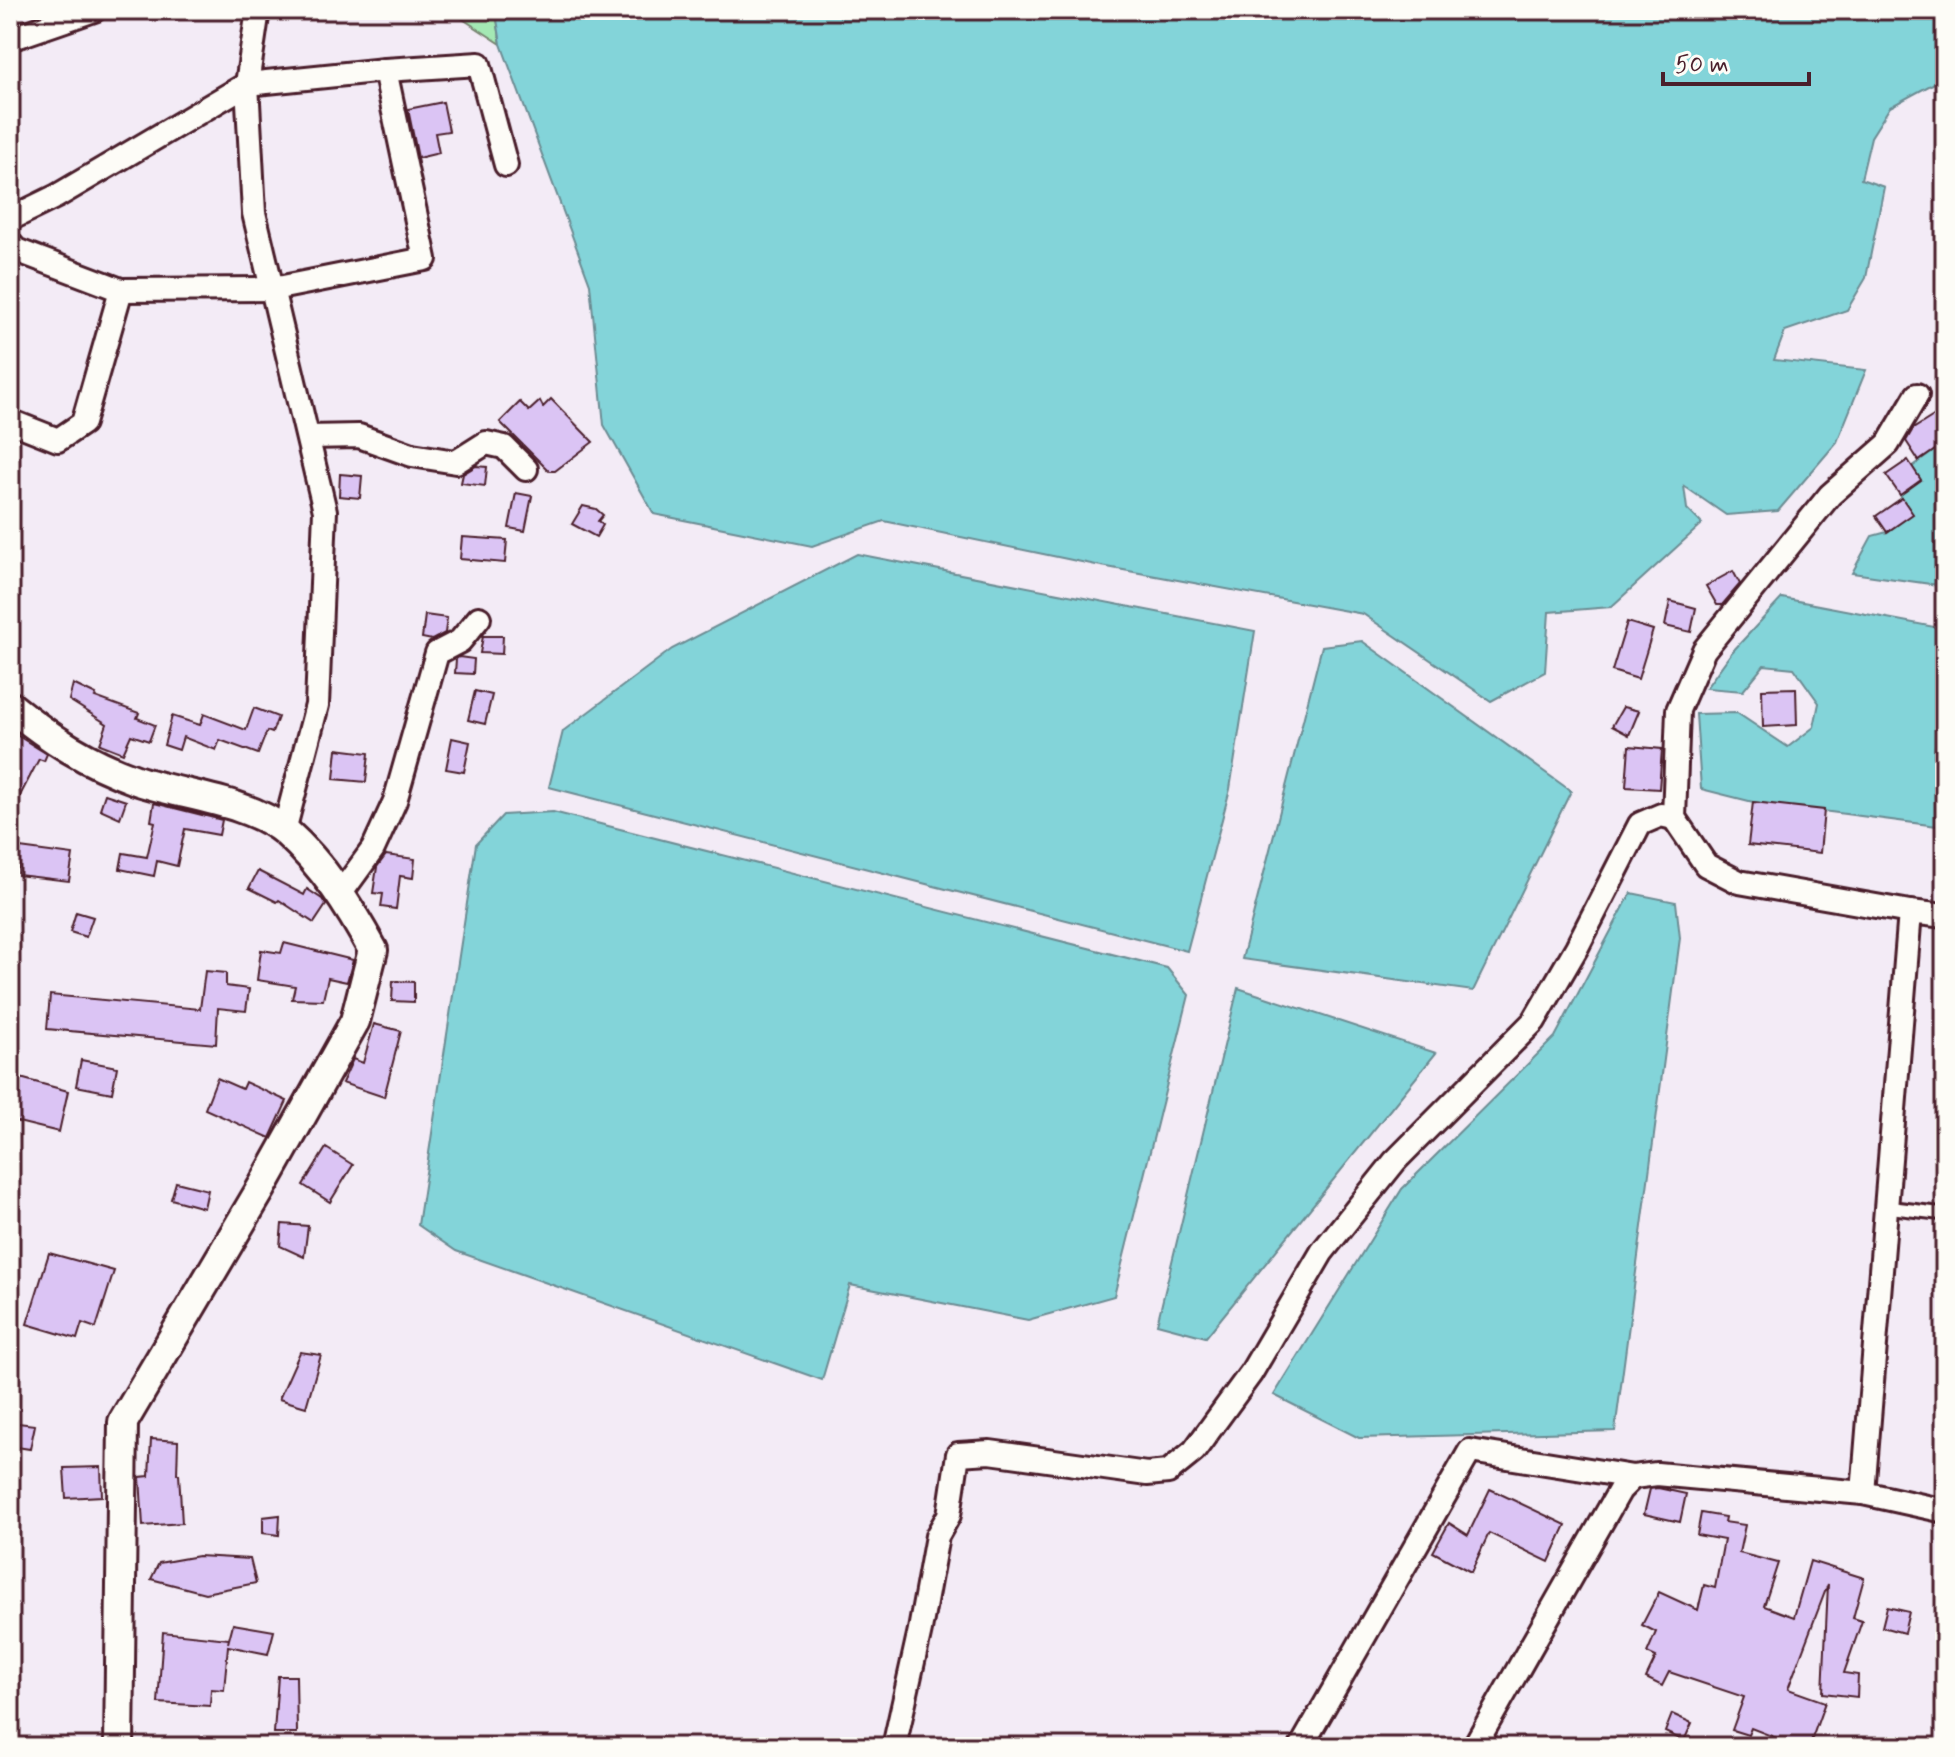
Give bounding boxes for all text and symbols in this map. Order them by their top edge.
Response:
scale bar [1663,36,1809,86]
text: 50 m [1675,50,1729,81]

